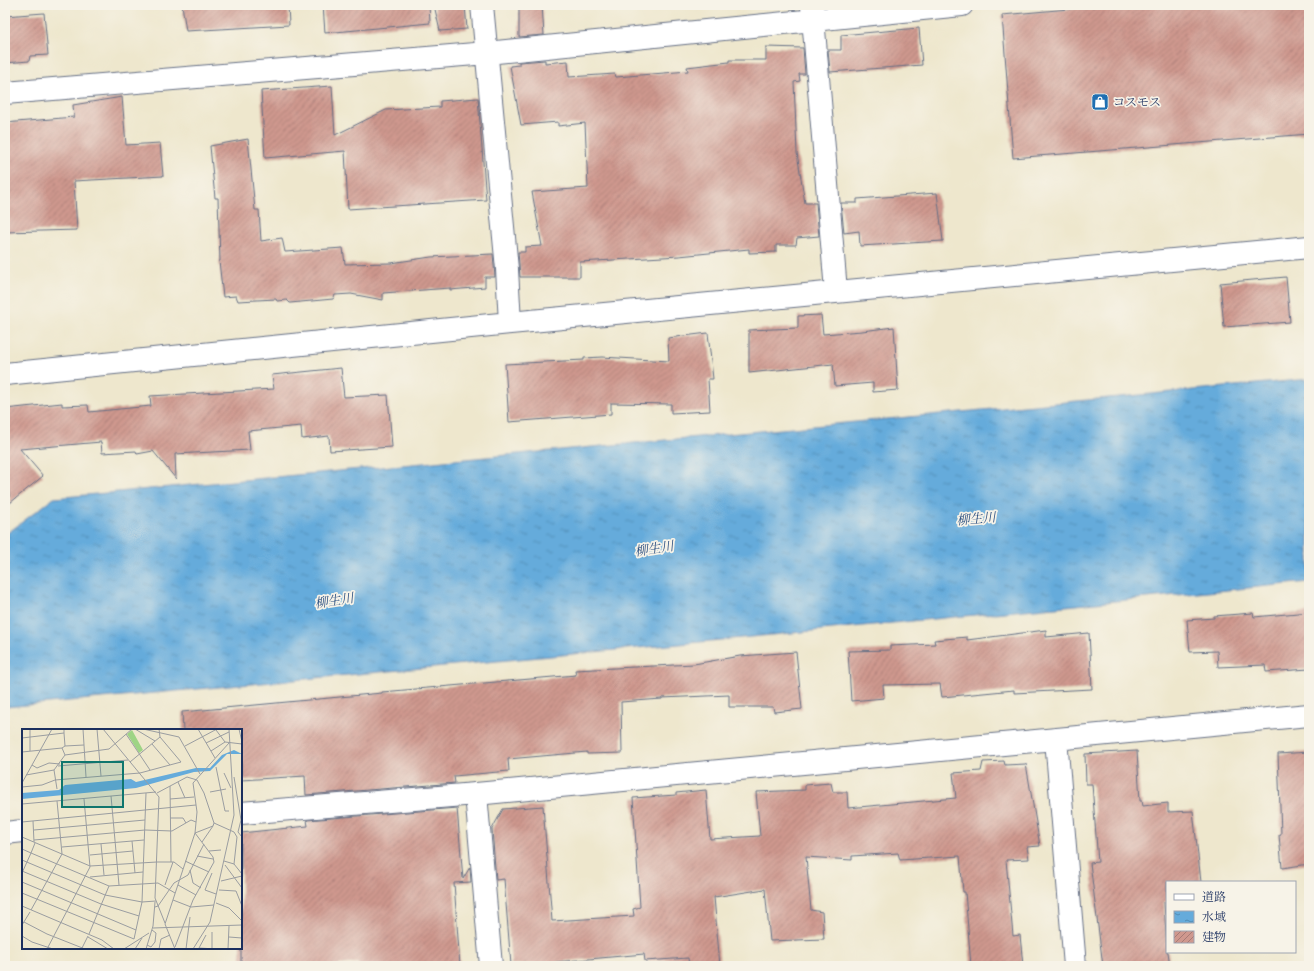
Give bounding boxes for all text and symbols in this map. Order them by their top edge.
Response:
shop icon: コスモス [1090,92,1110,112]
place label: コスモス [1113,95,1161,110]
water label: 柳生川 [956,509,998,530]
water label: 柳生川 [634,538,677,561]
water label: 柳生川 [314,590,357,613]
inset map [22,729,242,949]
legend [1166,881,1296,953]
text: 道路 [1202,890,1226,905]
text: 水域 [1202,910,1226,925]
text: 建物 [1202,930,1226,945]

